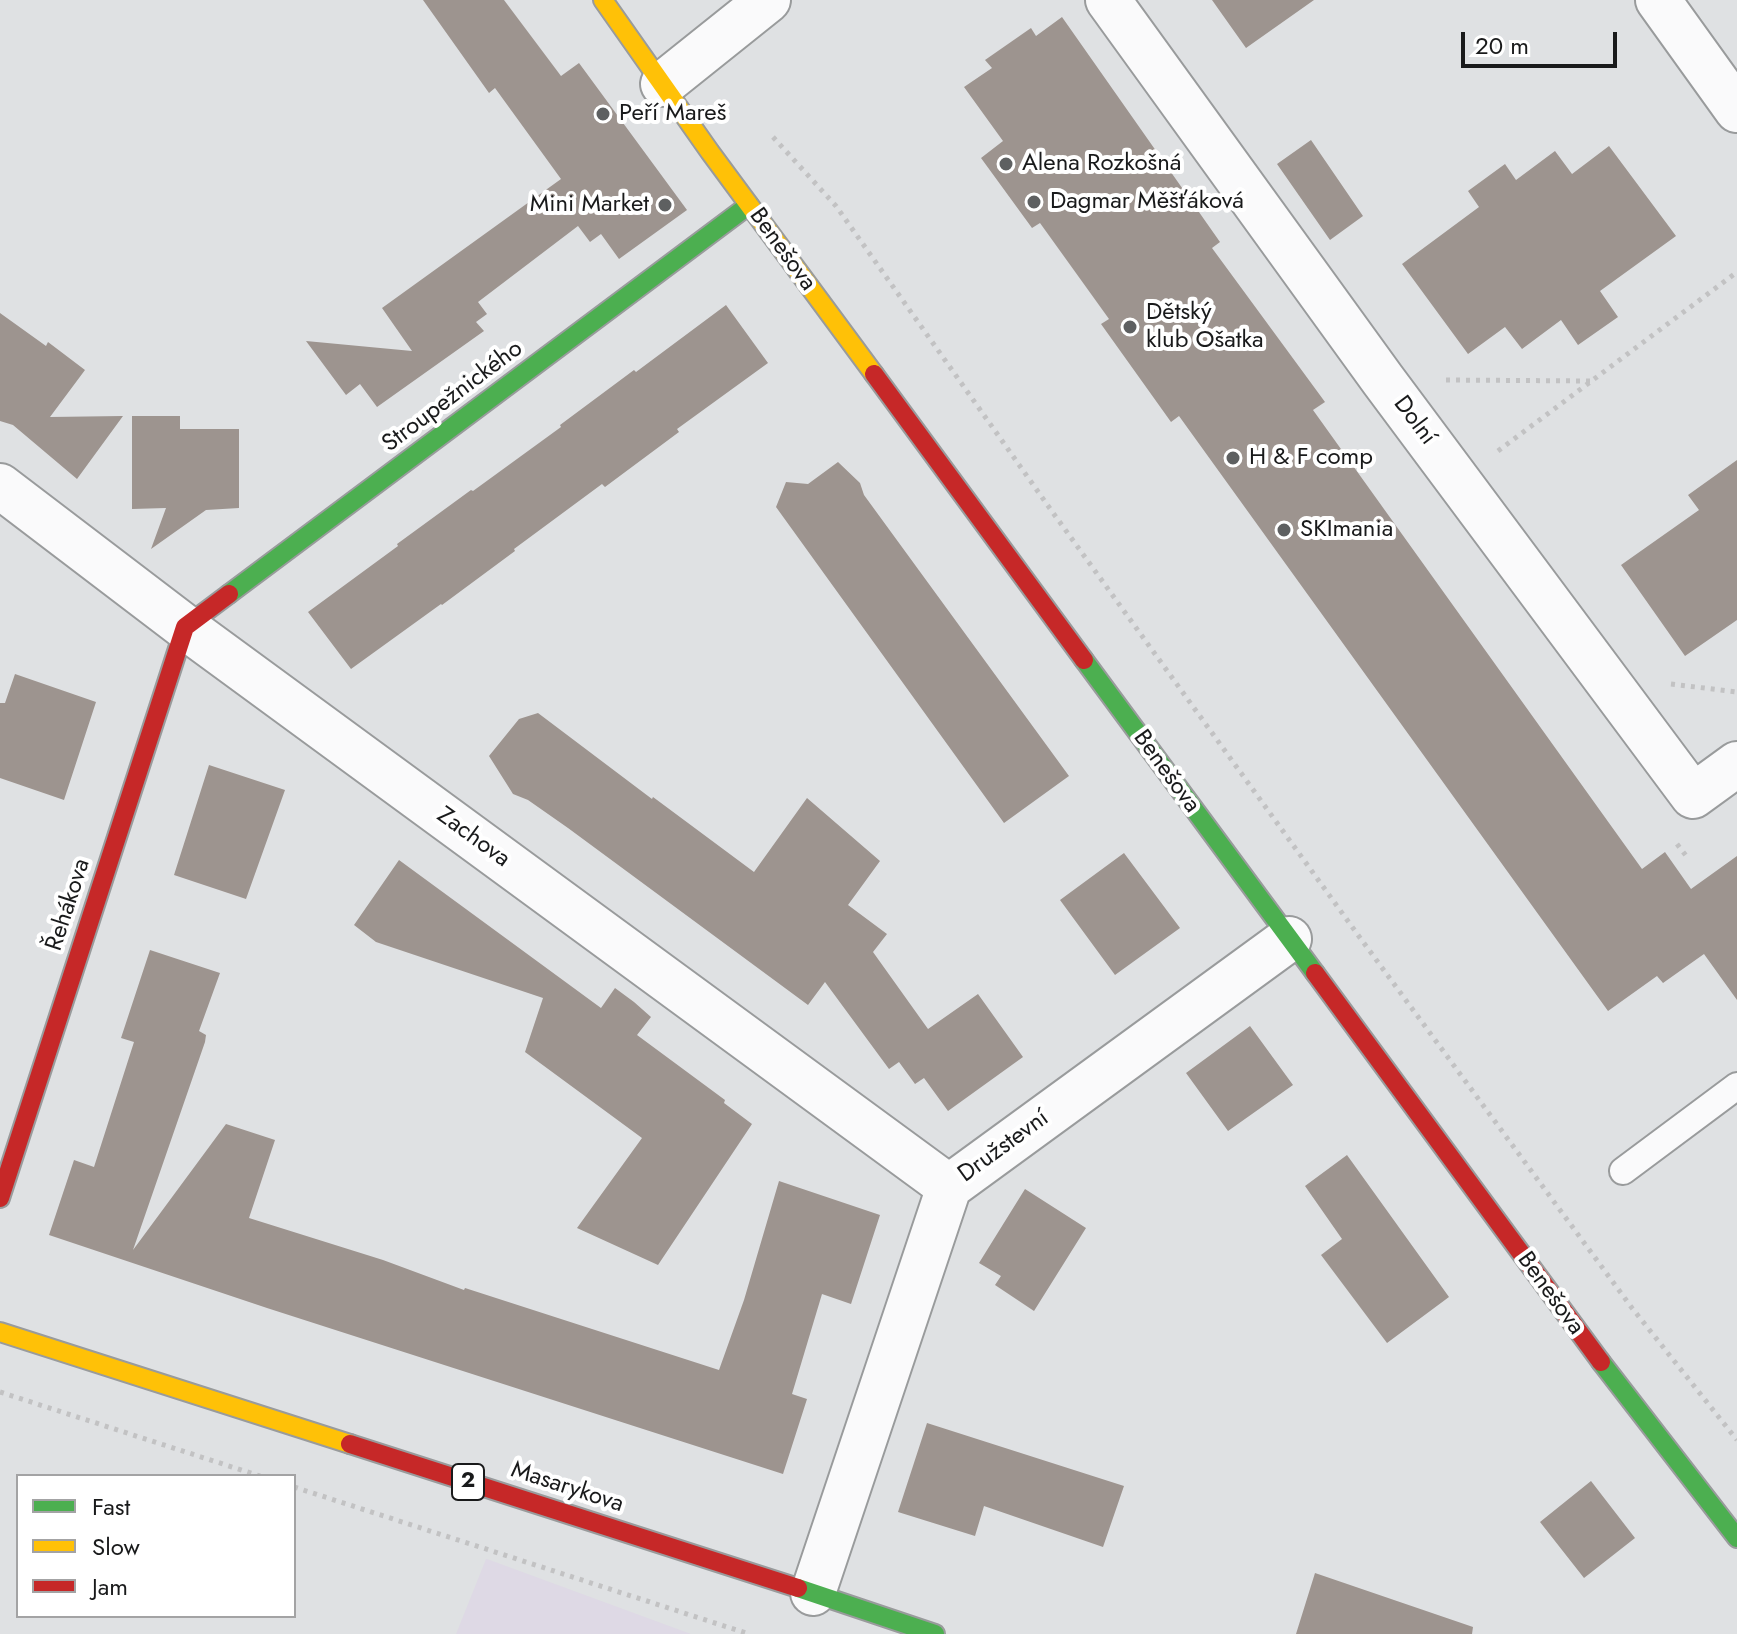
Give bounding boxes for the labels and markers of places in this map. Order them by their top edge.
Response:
place label: Peří Mareš [619,100,726,128]
marker: Peří Mareš [594,105,612,123]
place label: Alena Rozkošná [1022,150,1182,178]
marker: Alena Rozkošná [997,155,1015,173]
place label: Dagmar Měšťáková [1050,188,1244,216]
place label: Mini Market [530,191,649,219]
marker: Dagmar Měšťáková [1025,193,1043,211]
marker: Mini Market [656,196,674,214]
place label: Dětský klub Ošatka [1146,299,1264,355]
marker: Dětský klub Ošatka [1121,318,1139,336]
place label: H & F comp [1249,444,1373,472]
marker: H & F comp [1224,449,1242,467]
place label: SKImania [1300,516,1393,544]
marker: SKImania [1275,521,1293,539]

